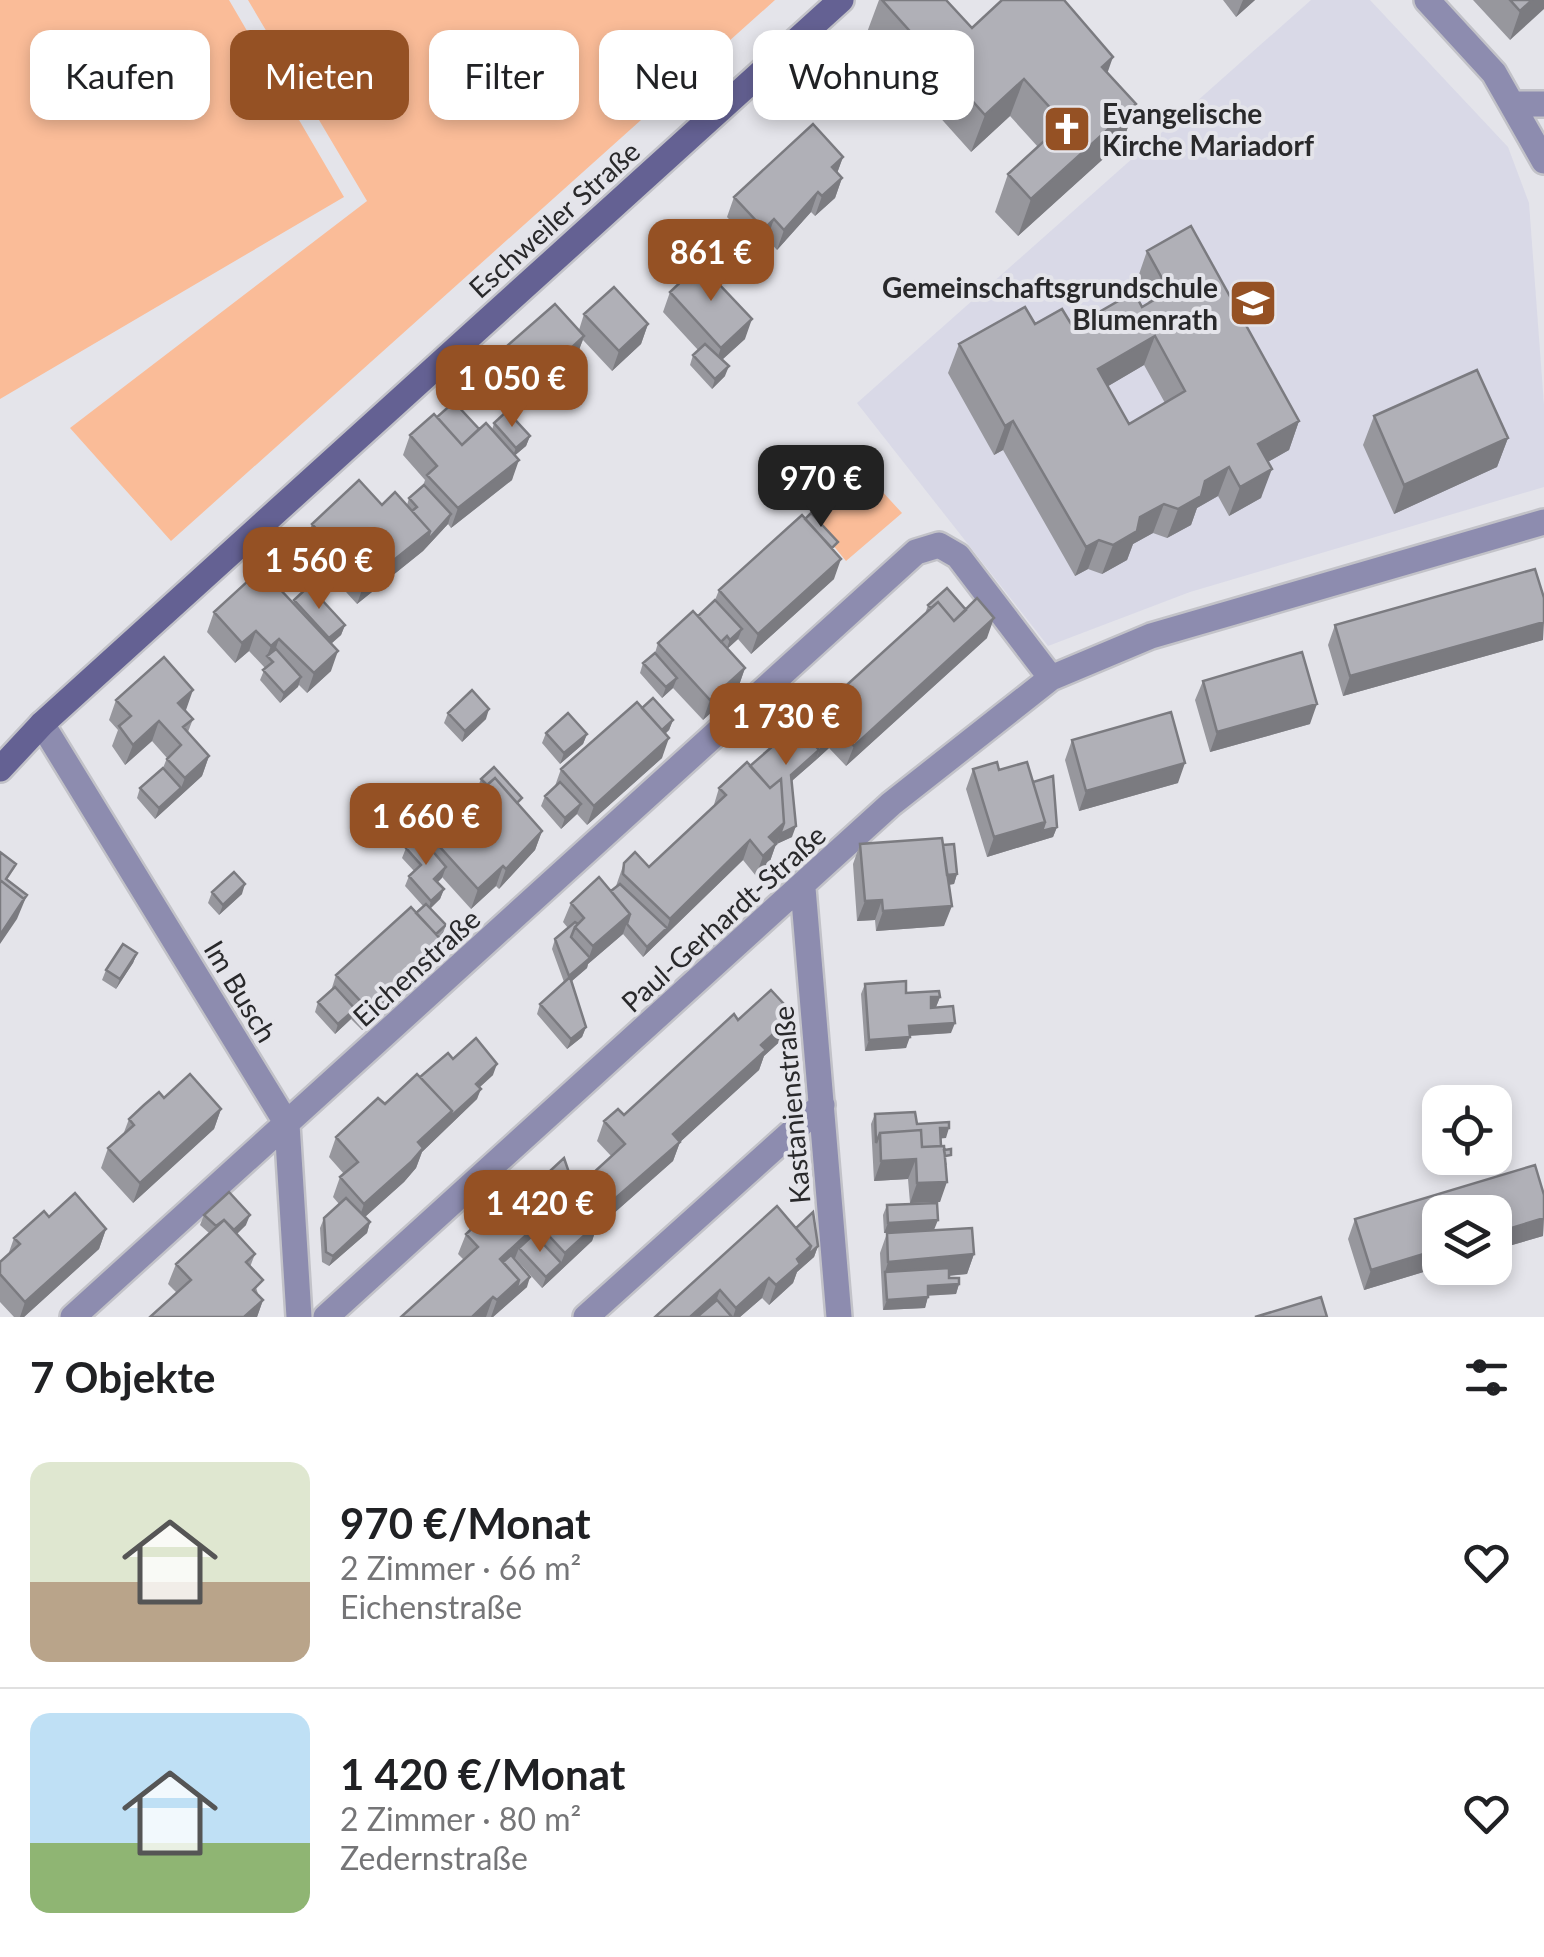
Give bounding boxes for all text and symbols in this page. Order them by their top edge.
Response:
chip: Kaufen [30,30,210,120]
chip: Mieten [230,30,409,120]
chip: Filter [429,30,579,120]
chip: Neu [599,30,733,120]
chip: Wohnung [753,30,974,120]
place label: Evangelische Kirche Mariadorf [1102,96,1314,162]
church icon: Evangelische Kirche Mariadorf [1041,103,1093,155]
street label: Eschweiler Straße [462,133,646,305]
pin: 861 € [641,219,781,304]
text: 861 € [670,232,752,271]
place label: Gemeinschaftsgrundschule Blumenrath [882,270,1218,336]
school or university icon: Gemeinschaftsgrundschule Blumenrath [1227,277,1279,329]
pin: 1 050 € [420,345,604,430]
text: 1 050 € [458,358,566,397]
pin: 970 € [751,445,891,530]
text: 970 € [780,458,862,497]
pin: 1 560 € [227,527,411,612]
text: 1 560 € [265,540,373,579]
pin: 1 730 € [694,683,878,768]
text: 1 730 € [732,696,840,735]
pin: 1 660 € [334,783,518,868]
text: 1 660 € [372,796,480,835]
street label: Paul-Gerhardt-Straße [614,817,832,1019]
street label: Eichenstraße [345,901,487,1033]
street label: Im Busch [197,934,285,1048]
street label: Kastanienstraße [765,1005,817,1205]
map controls [1422,1085,1512,1285]
button: locate [1422,1085,1512,1175]
pin: 1 420 € [448,1170,632,1255]
text: 1 420 € [486,1183,594,1222]
button: layers [1422,1195,1512,1285]
icon: filters [1459,1350,1514,1405]
text: 7 Objekte [30,1352,215,1402]
text: 970 €/Monat [340,1498,591,1548]
icon: home [110,1502,230,1622]
icon: heart [1459,1535,1514,1590]
text: 2 Zimmer · 66 m² [340,1548,581,1587]
text: Eichenstraße [340,1587,522,1626]
text: 1 420 €/Monat [340,1749,625,1799]
icon: home [110,1753,230,1873]
icon: heart [1459,1786,1514,1841]
text: 2 Zimmer · 80 m² [340,1799,581,1838]
text: Zedernstraße [340,1838,528,1877]

